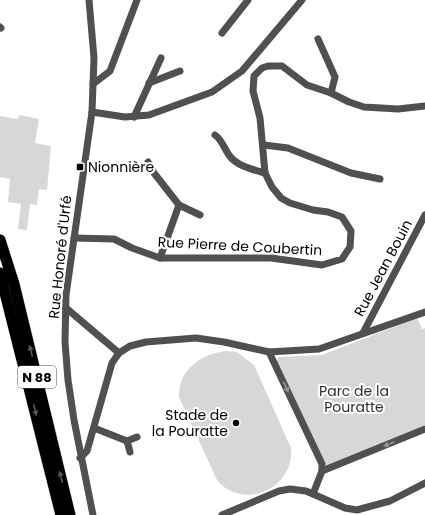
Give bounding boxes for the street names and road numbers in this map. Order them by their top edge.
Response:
street label: Rue Honoré d'Urfé [44,194,76,320]
street label: Rue Jean Bouin [349,216,417,320]
street label: Rue Pierre de Coubertin [157,232,323,260]
road number: N 88 [18,366,56,388]

